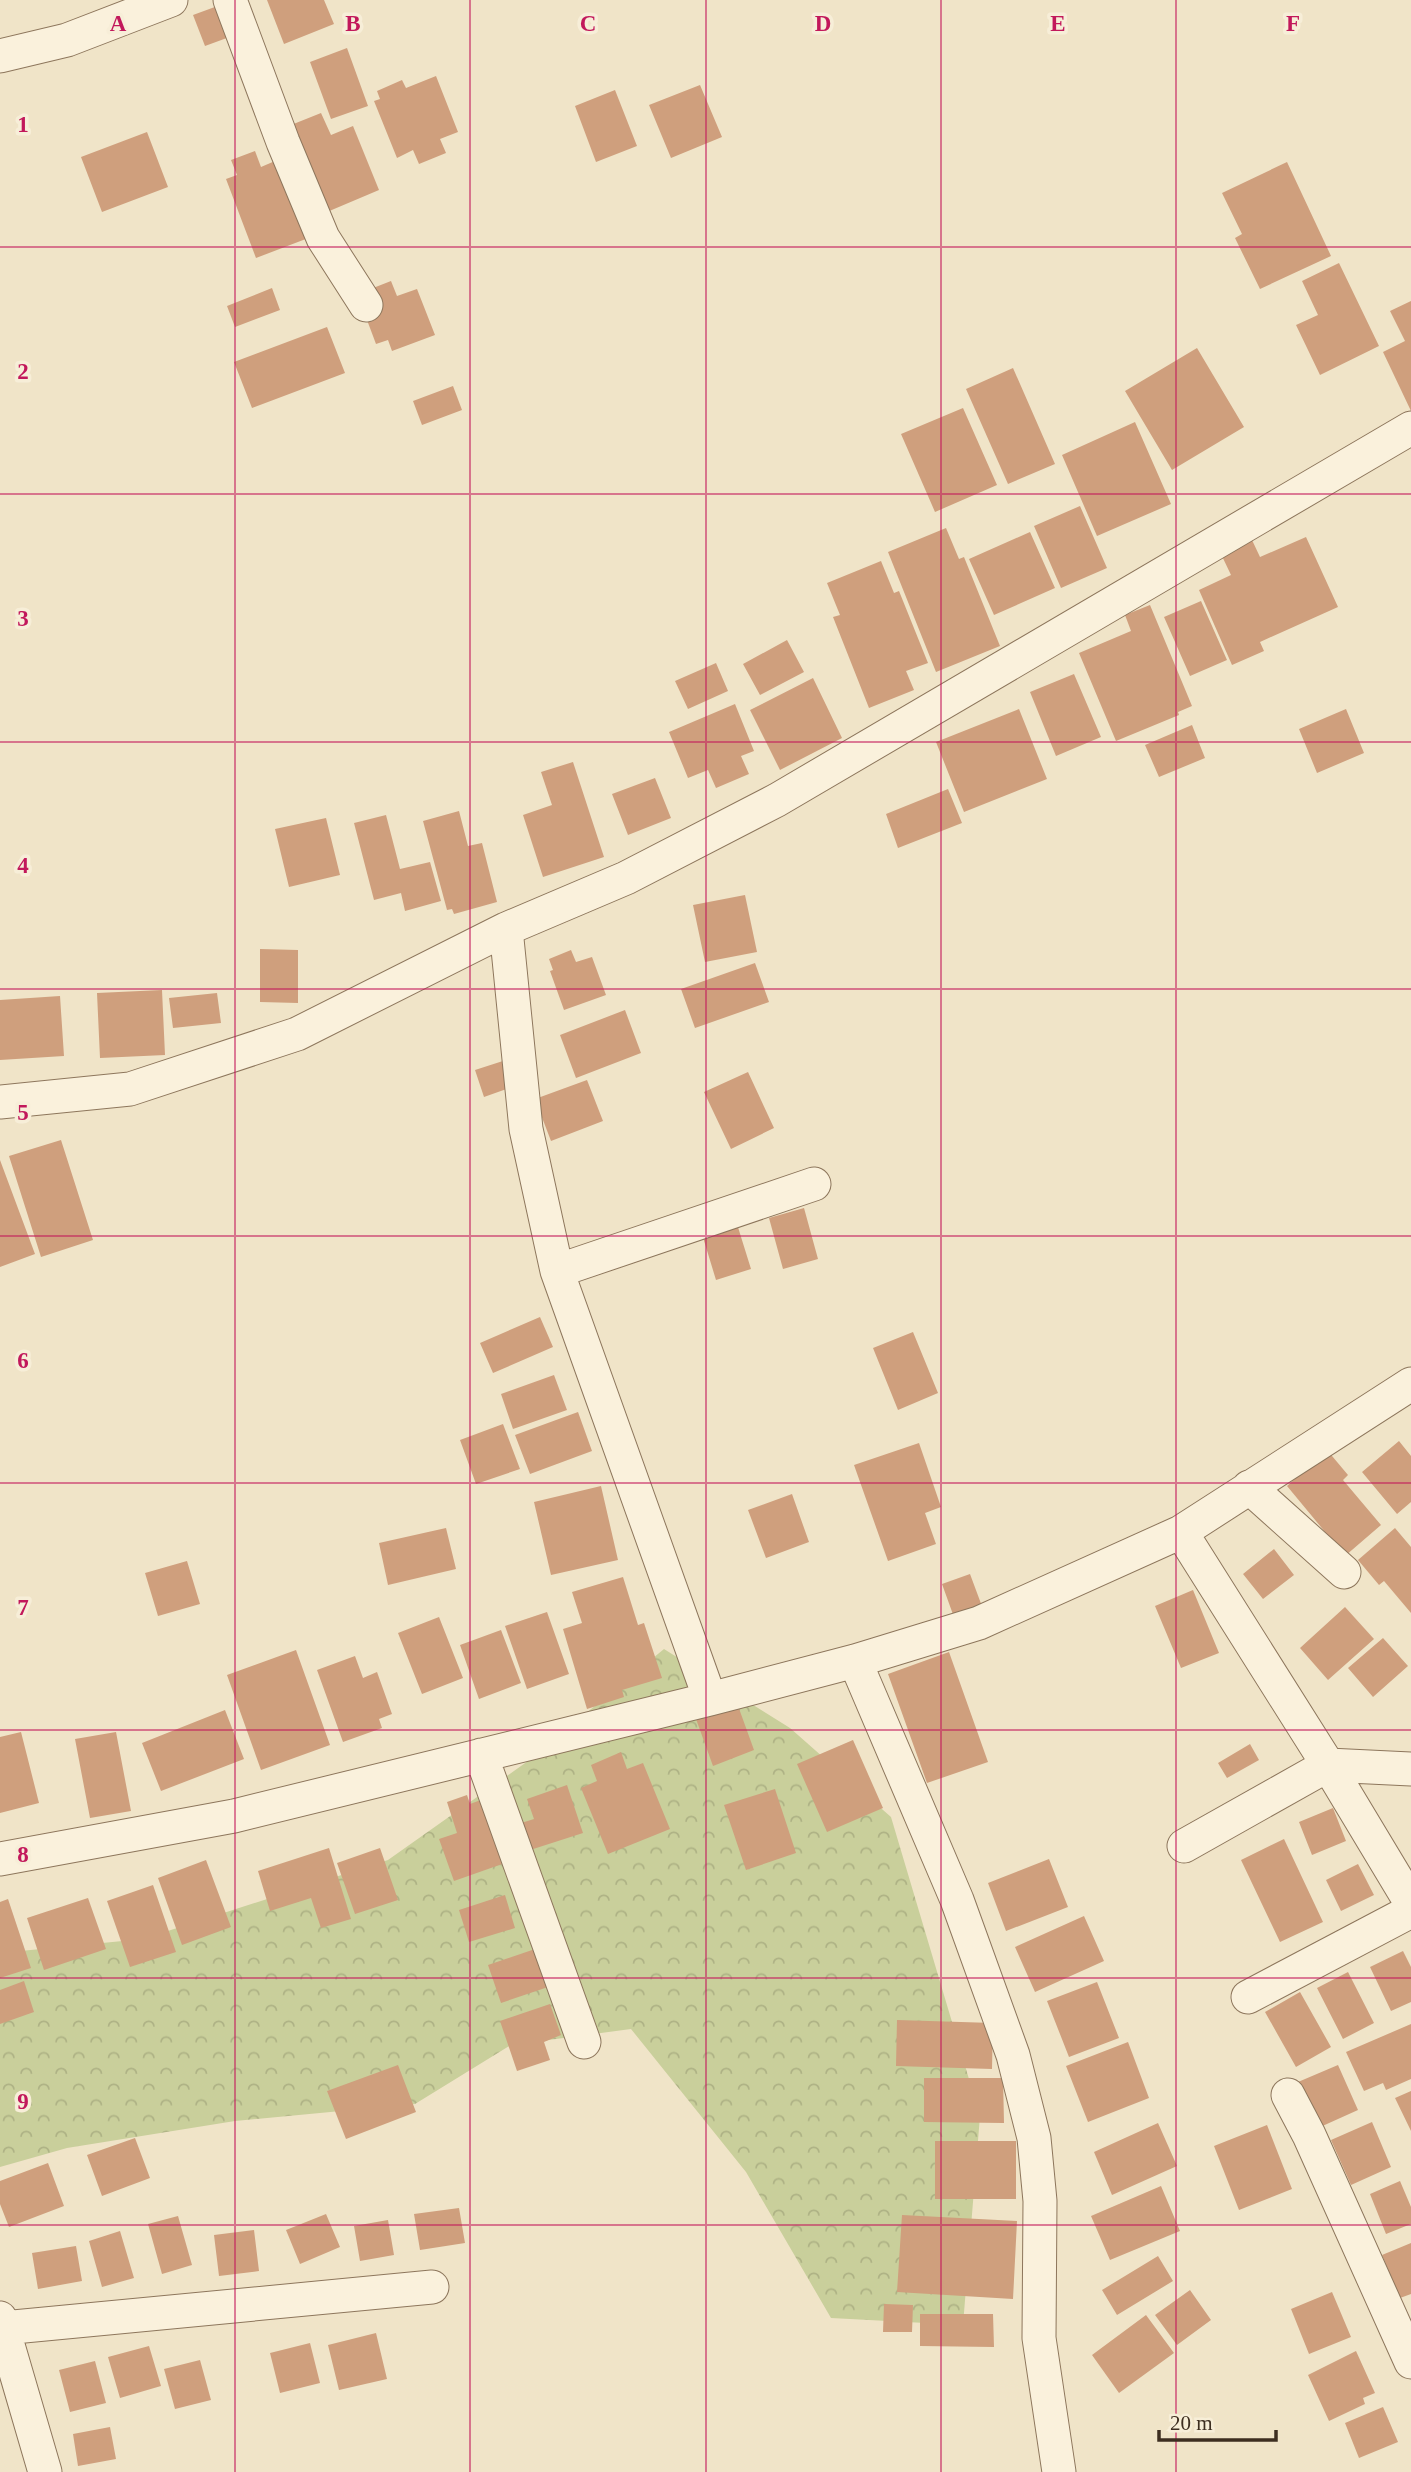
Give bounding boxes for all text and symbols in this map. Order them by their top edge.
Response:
text: A [110,11,127,36]
text: B [345,11,361,36]
text: C [580,11,596,36]
text: D [815,11,831,36]
text: E [1050,11,1066,36]
text: F [1286,11,1300,36]
text: 1 [17,112,29,137]
text: 2 [17,359,29,384]
text: 3 [17,606,29,631]
text: 4 [17,853,29,878]
text: 5 [17,1100,29,1125]
text: 6 [17,1348,29,1373]
text: 7 [17,1595,29,1620]
text: 8 [17,1842,29,1867]
text: 9 [17,2089,29,2114]
scale bar [1159,2398,1276,2442]
text: 20 m [1170,2411,1213,2435]

